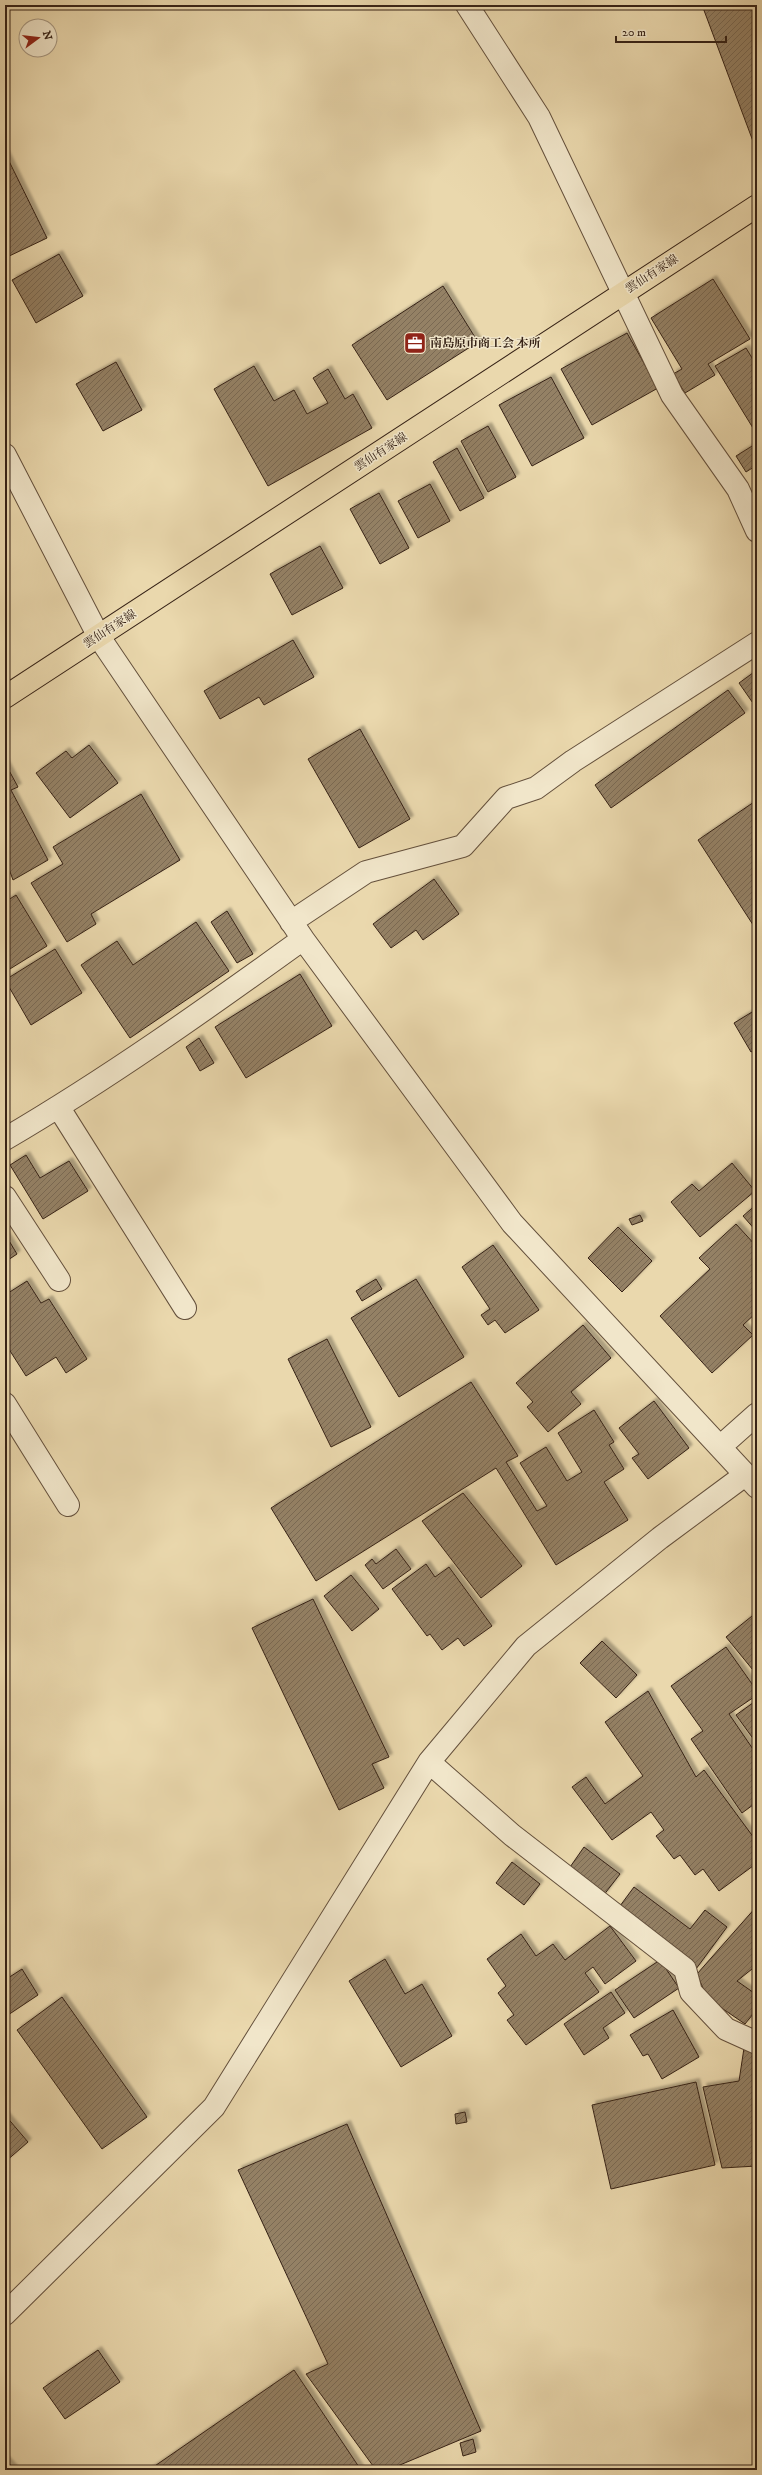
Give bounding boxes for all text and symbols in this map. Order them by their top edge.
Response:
north arrow [18,18,58,58]
scale bar [616,18,726,44]
text: 20 m [622,25,646,40]
text: N [39,29,55,42]
street label: 雲仙有家線 [623,251,681,297]
office icon: 南島原市商工会 本所 [402,330,428,356]
place label: 南島原市商工会 本所 [430,336,541,351]
street label: 雲仙有家線 [352,429,410,475]
street label: 雲仙有家線 [81,606,139,652]

